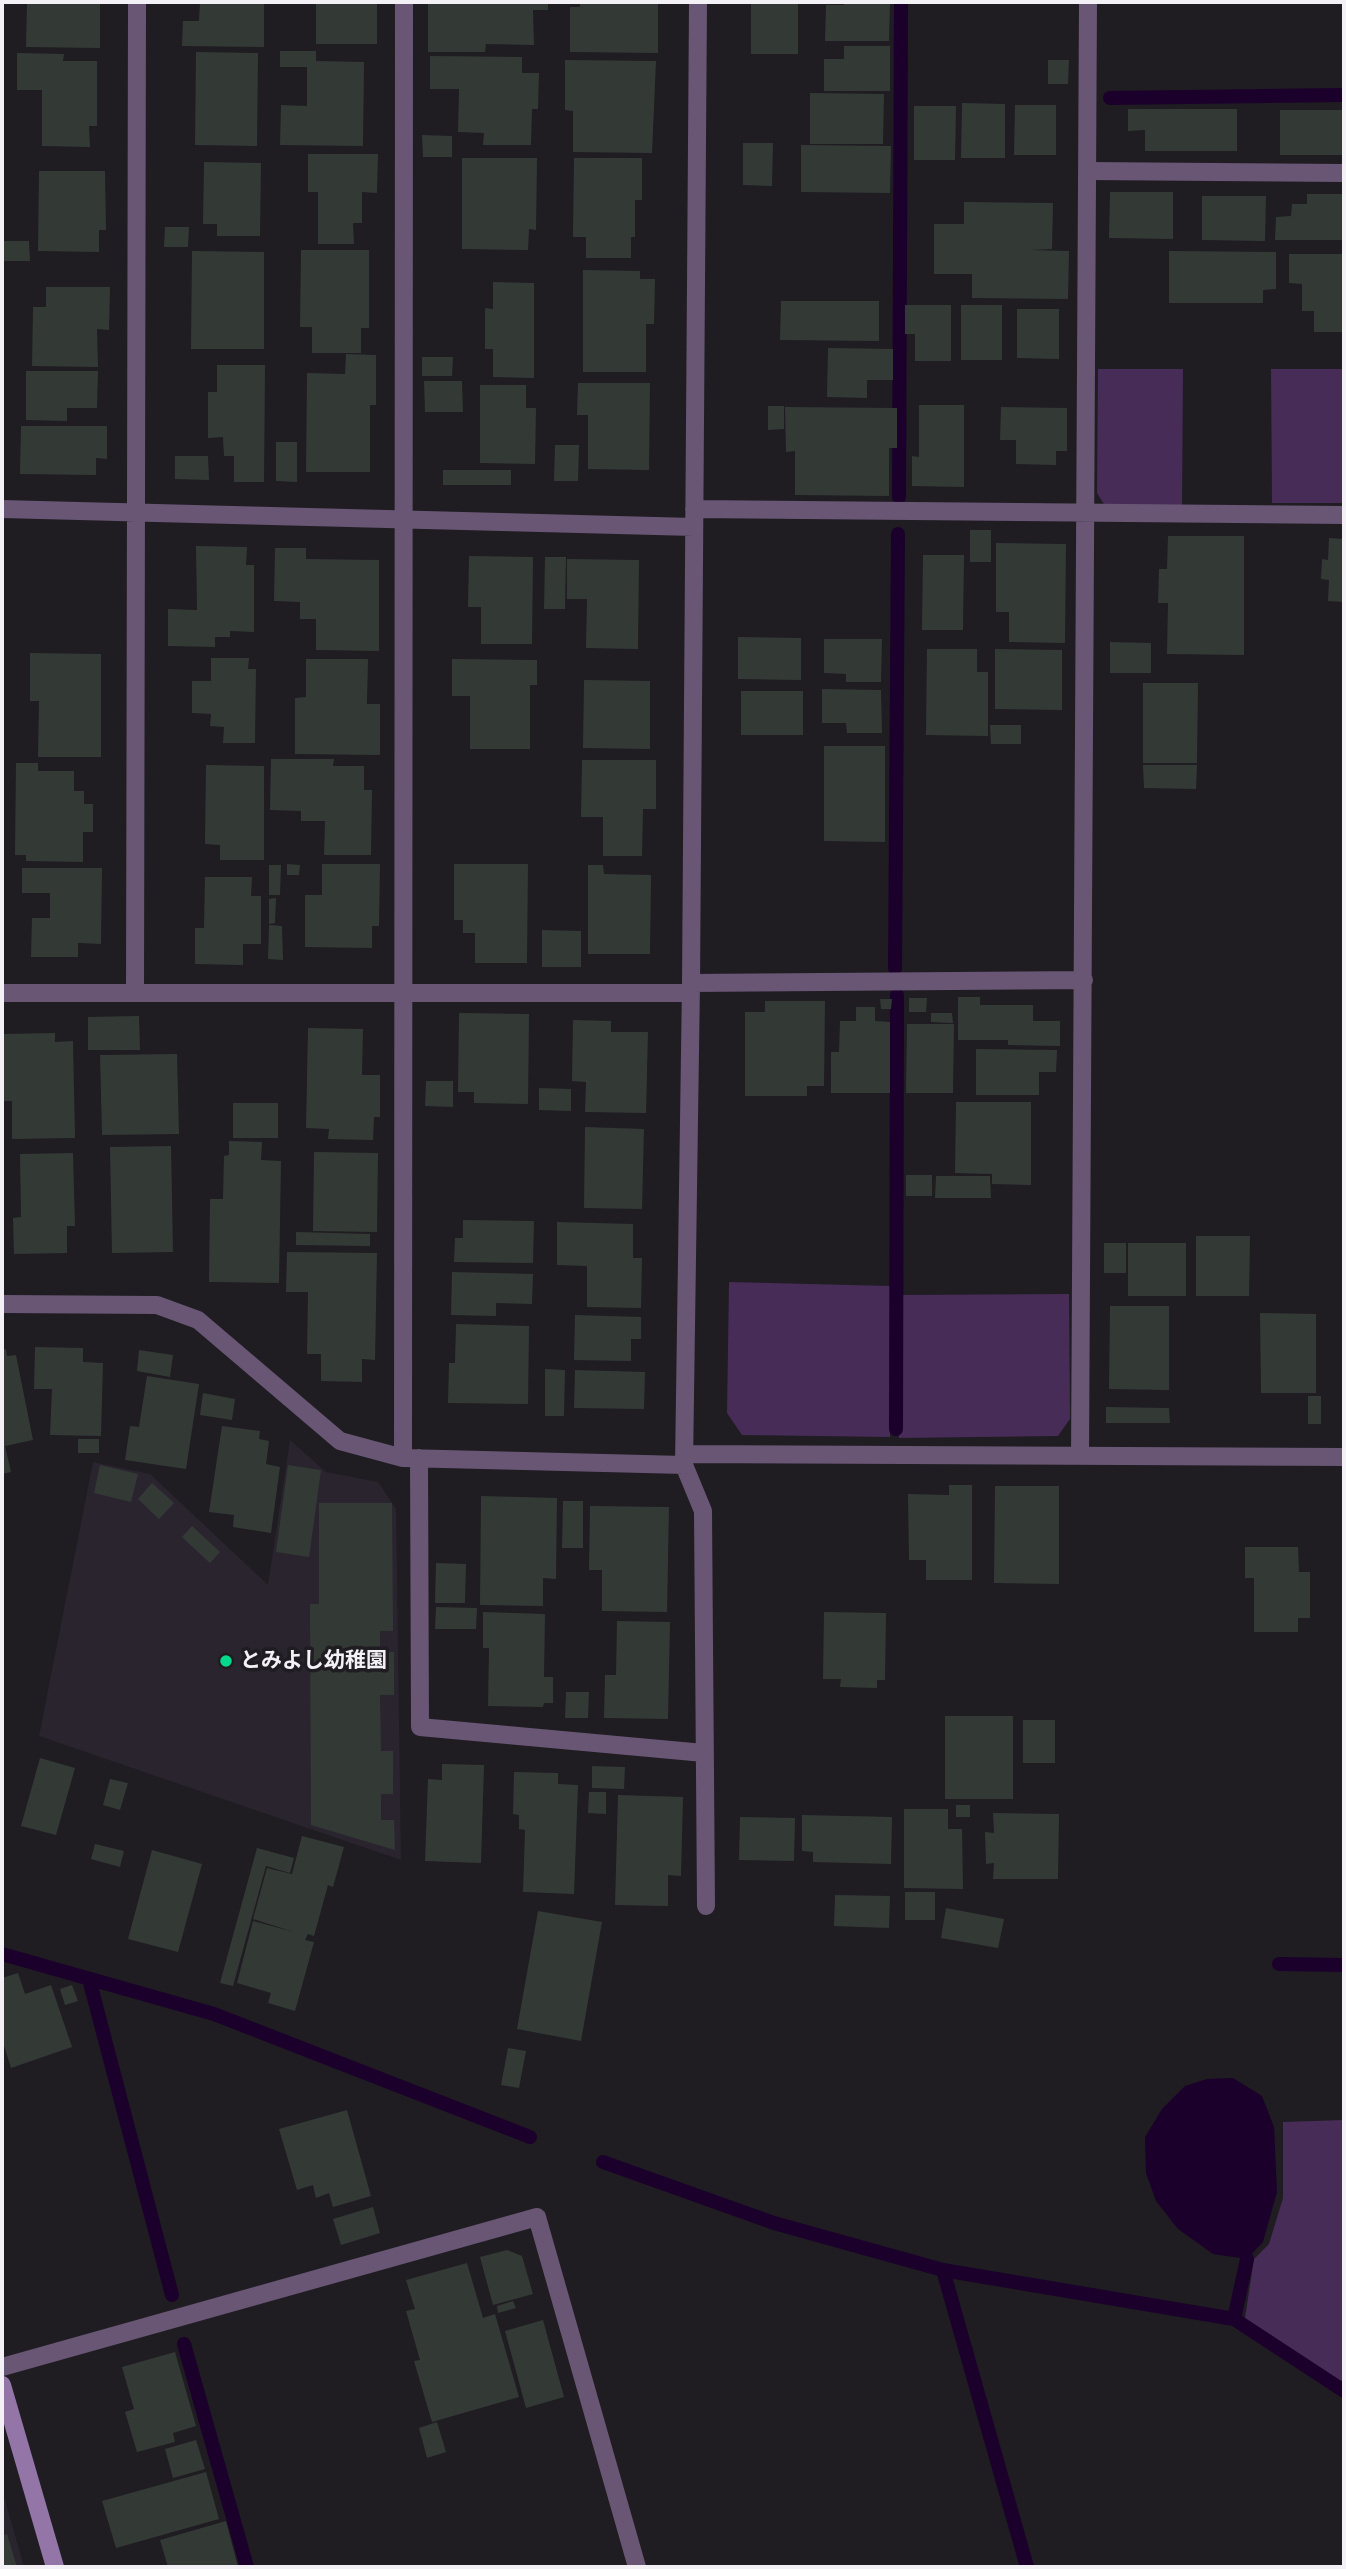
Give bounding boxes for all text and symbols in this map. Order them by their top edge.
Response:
place label: とみよし幼稚園 [240,1648,387,1674]
marker: とみよし幼稚園 [218,1653,234,1669]

